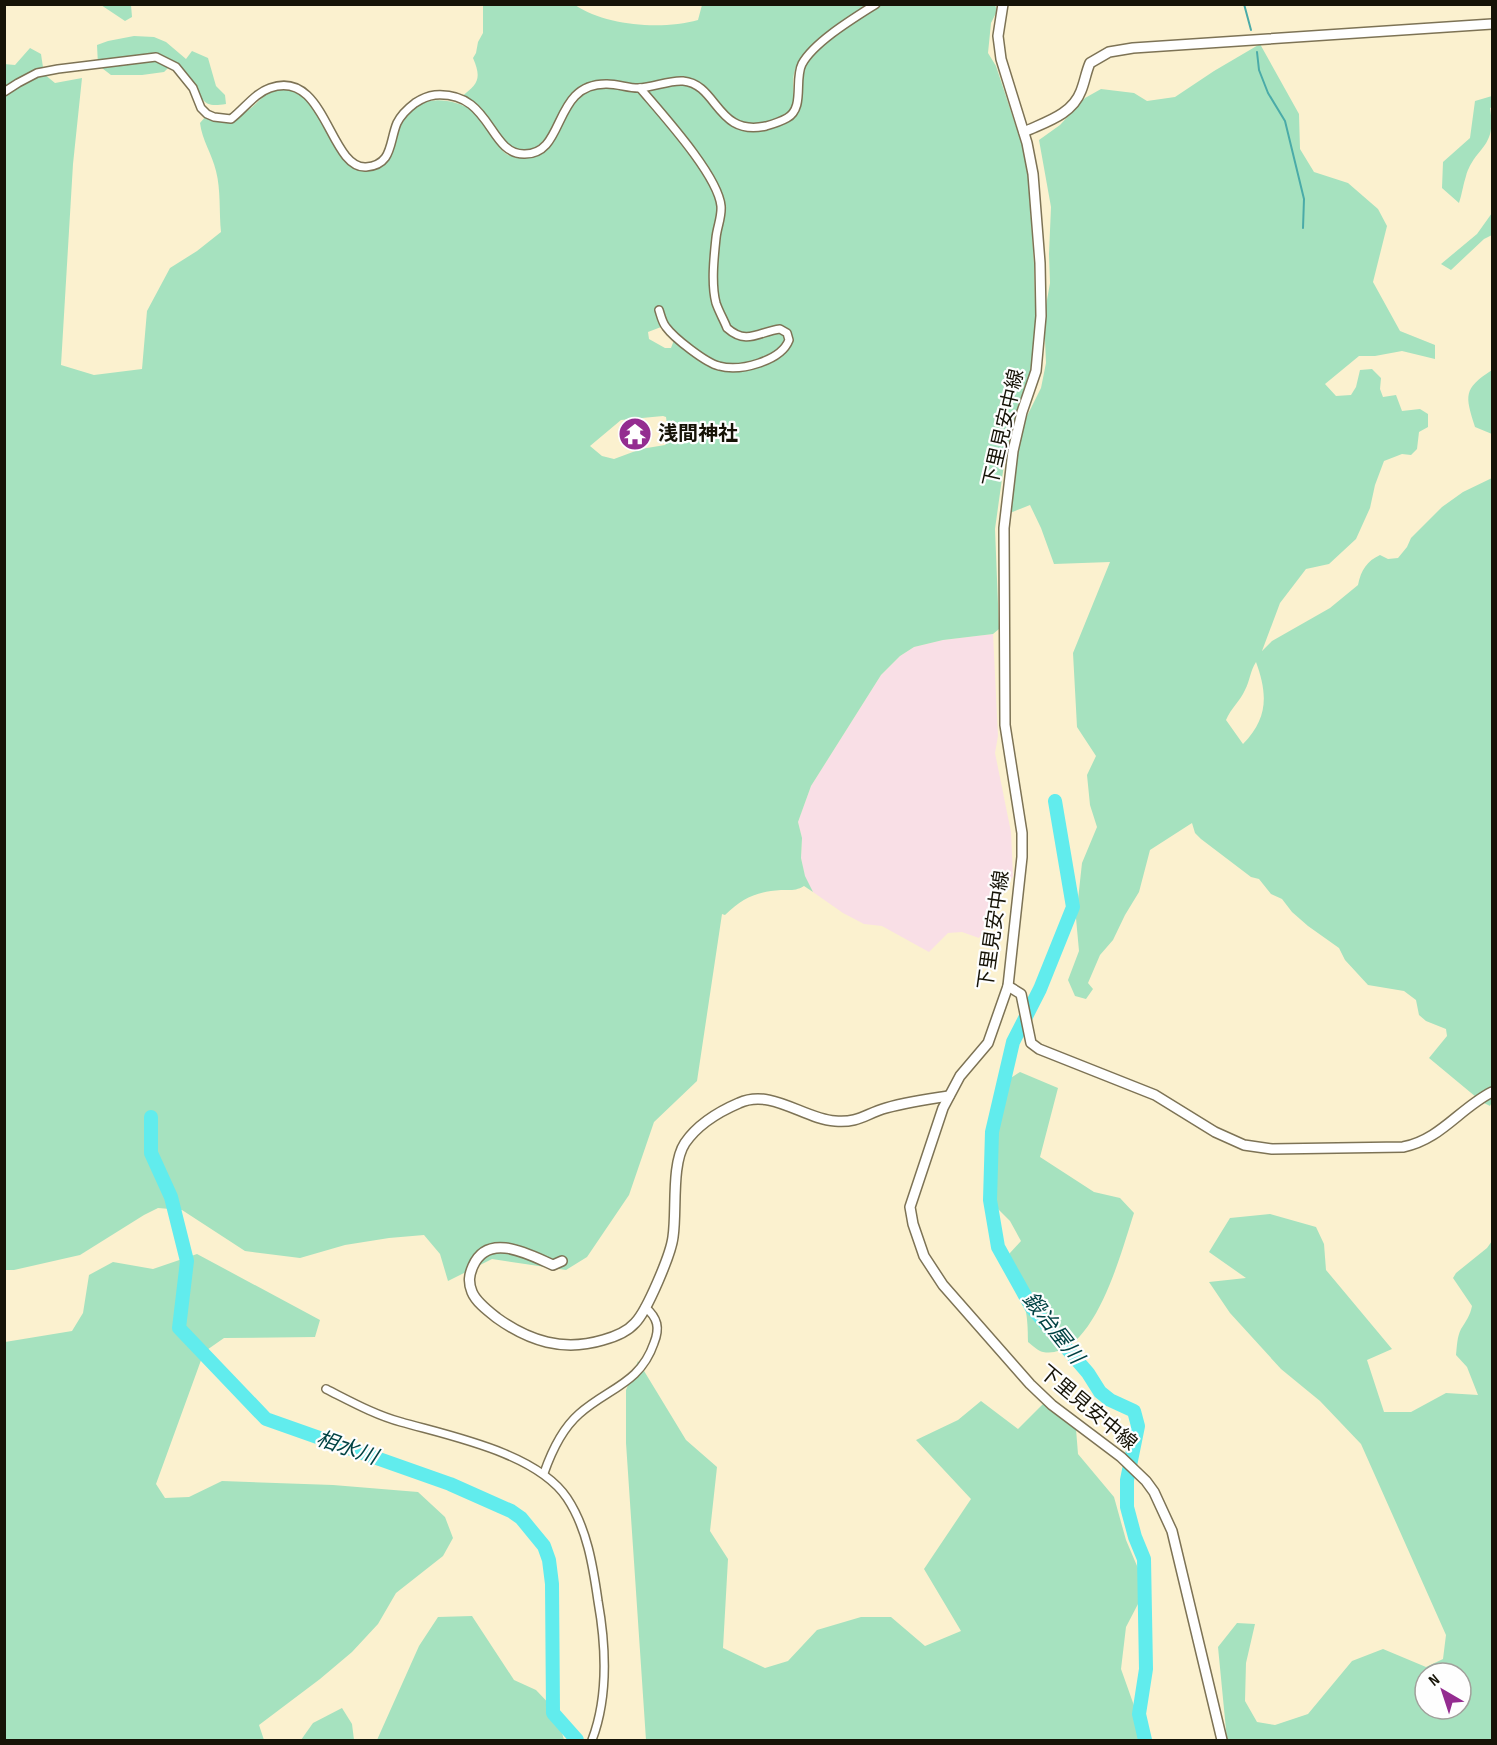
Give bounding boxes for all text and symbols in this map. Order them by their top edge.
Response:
street label: 下里見安中線 [979,367,1029,489]
temple icon: 浅間神社 [617,416,653,452]
place label: 浅間神社 [658,422,738,446]
street label: 下里見安中線 [974,869,1014,991]
water label: 鍛冶屋川 [1017,1287,1090,1370]
street label: 下里見安中線 [1034,1360,1142,1456]
water label: 相水川 [313,1426,383,1471]
north arrow [1413,1661,1473,1721]
text: N [1425,1670,1444,1691]

